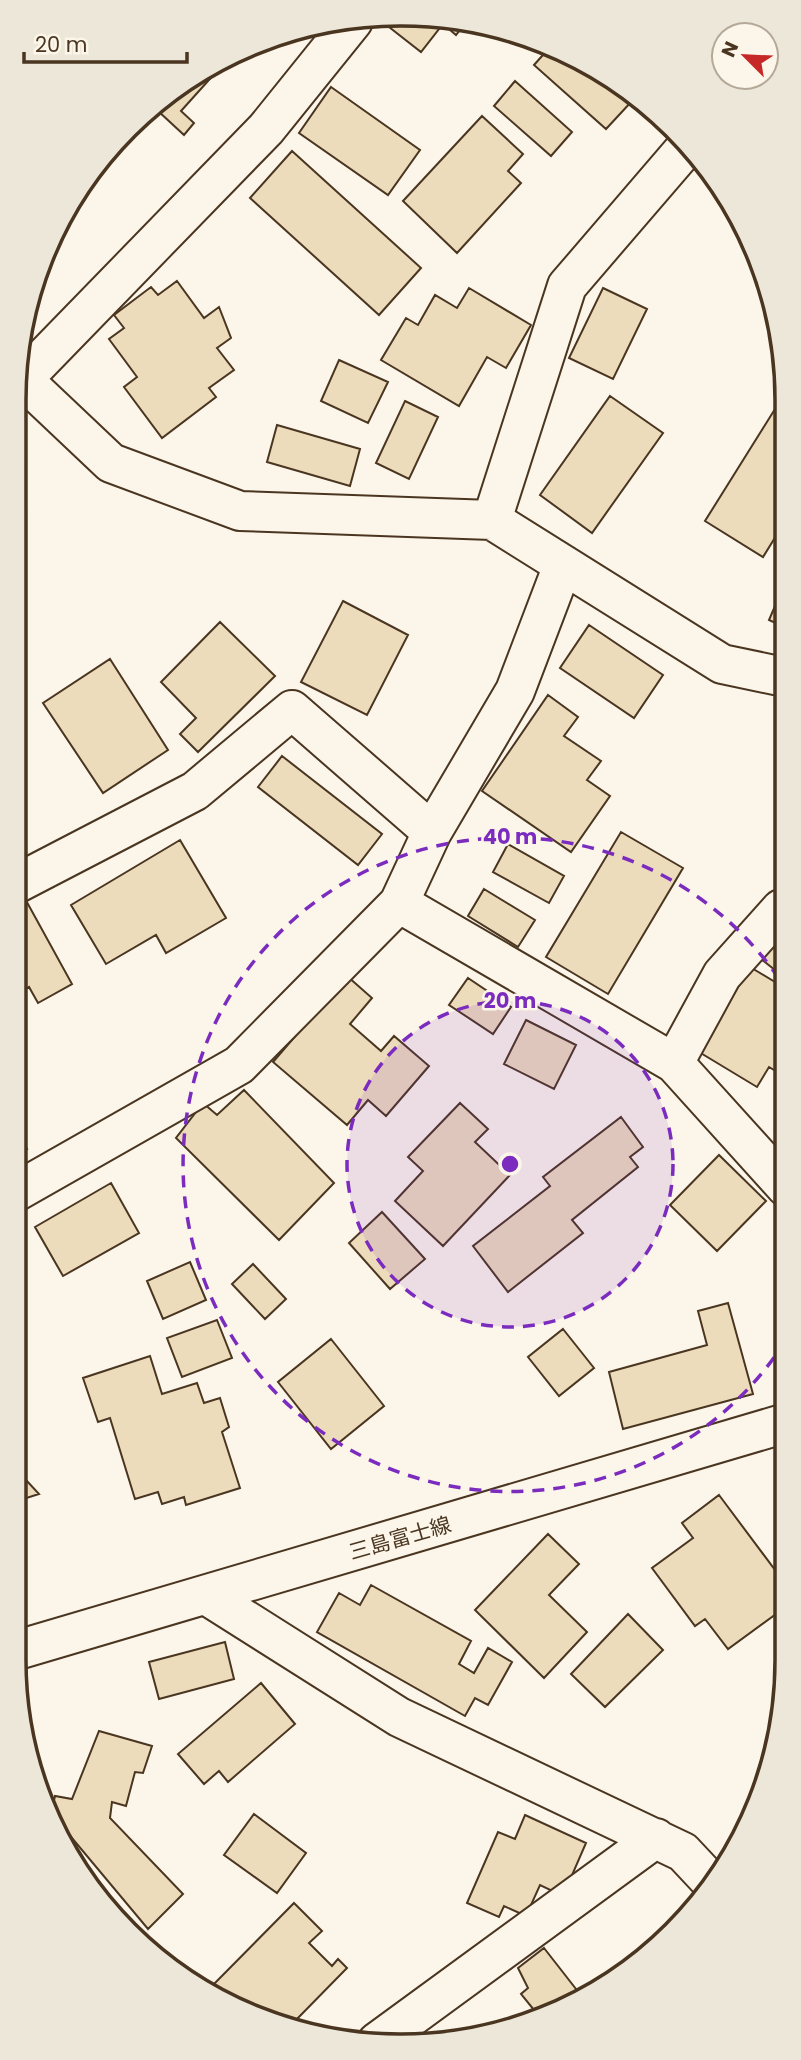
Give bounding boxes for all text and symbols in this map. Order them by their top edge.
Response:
scale bar [24,21,187,65]
north arrow [710,21,780,91]
text: 20 m [35,30,88,59]
text: N [715,37,745,61]
text: 40 m [483,822,537,851]
text: 20 m [484,986,536,1015]
centre of rings [498,1152,522,1176]
street label: 三島富士線 [346,1510,454,1566]

